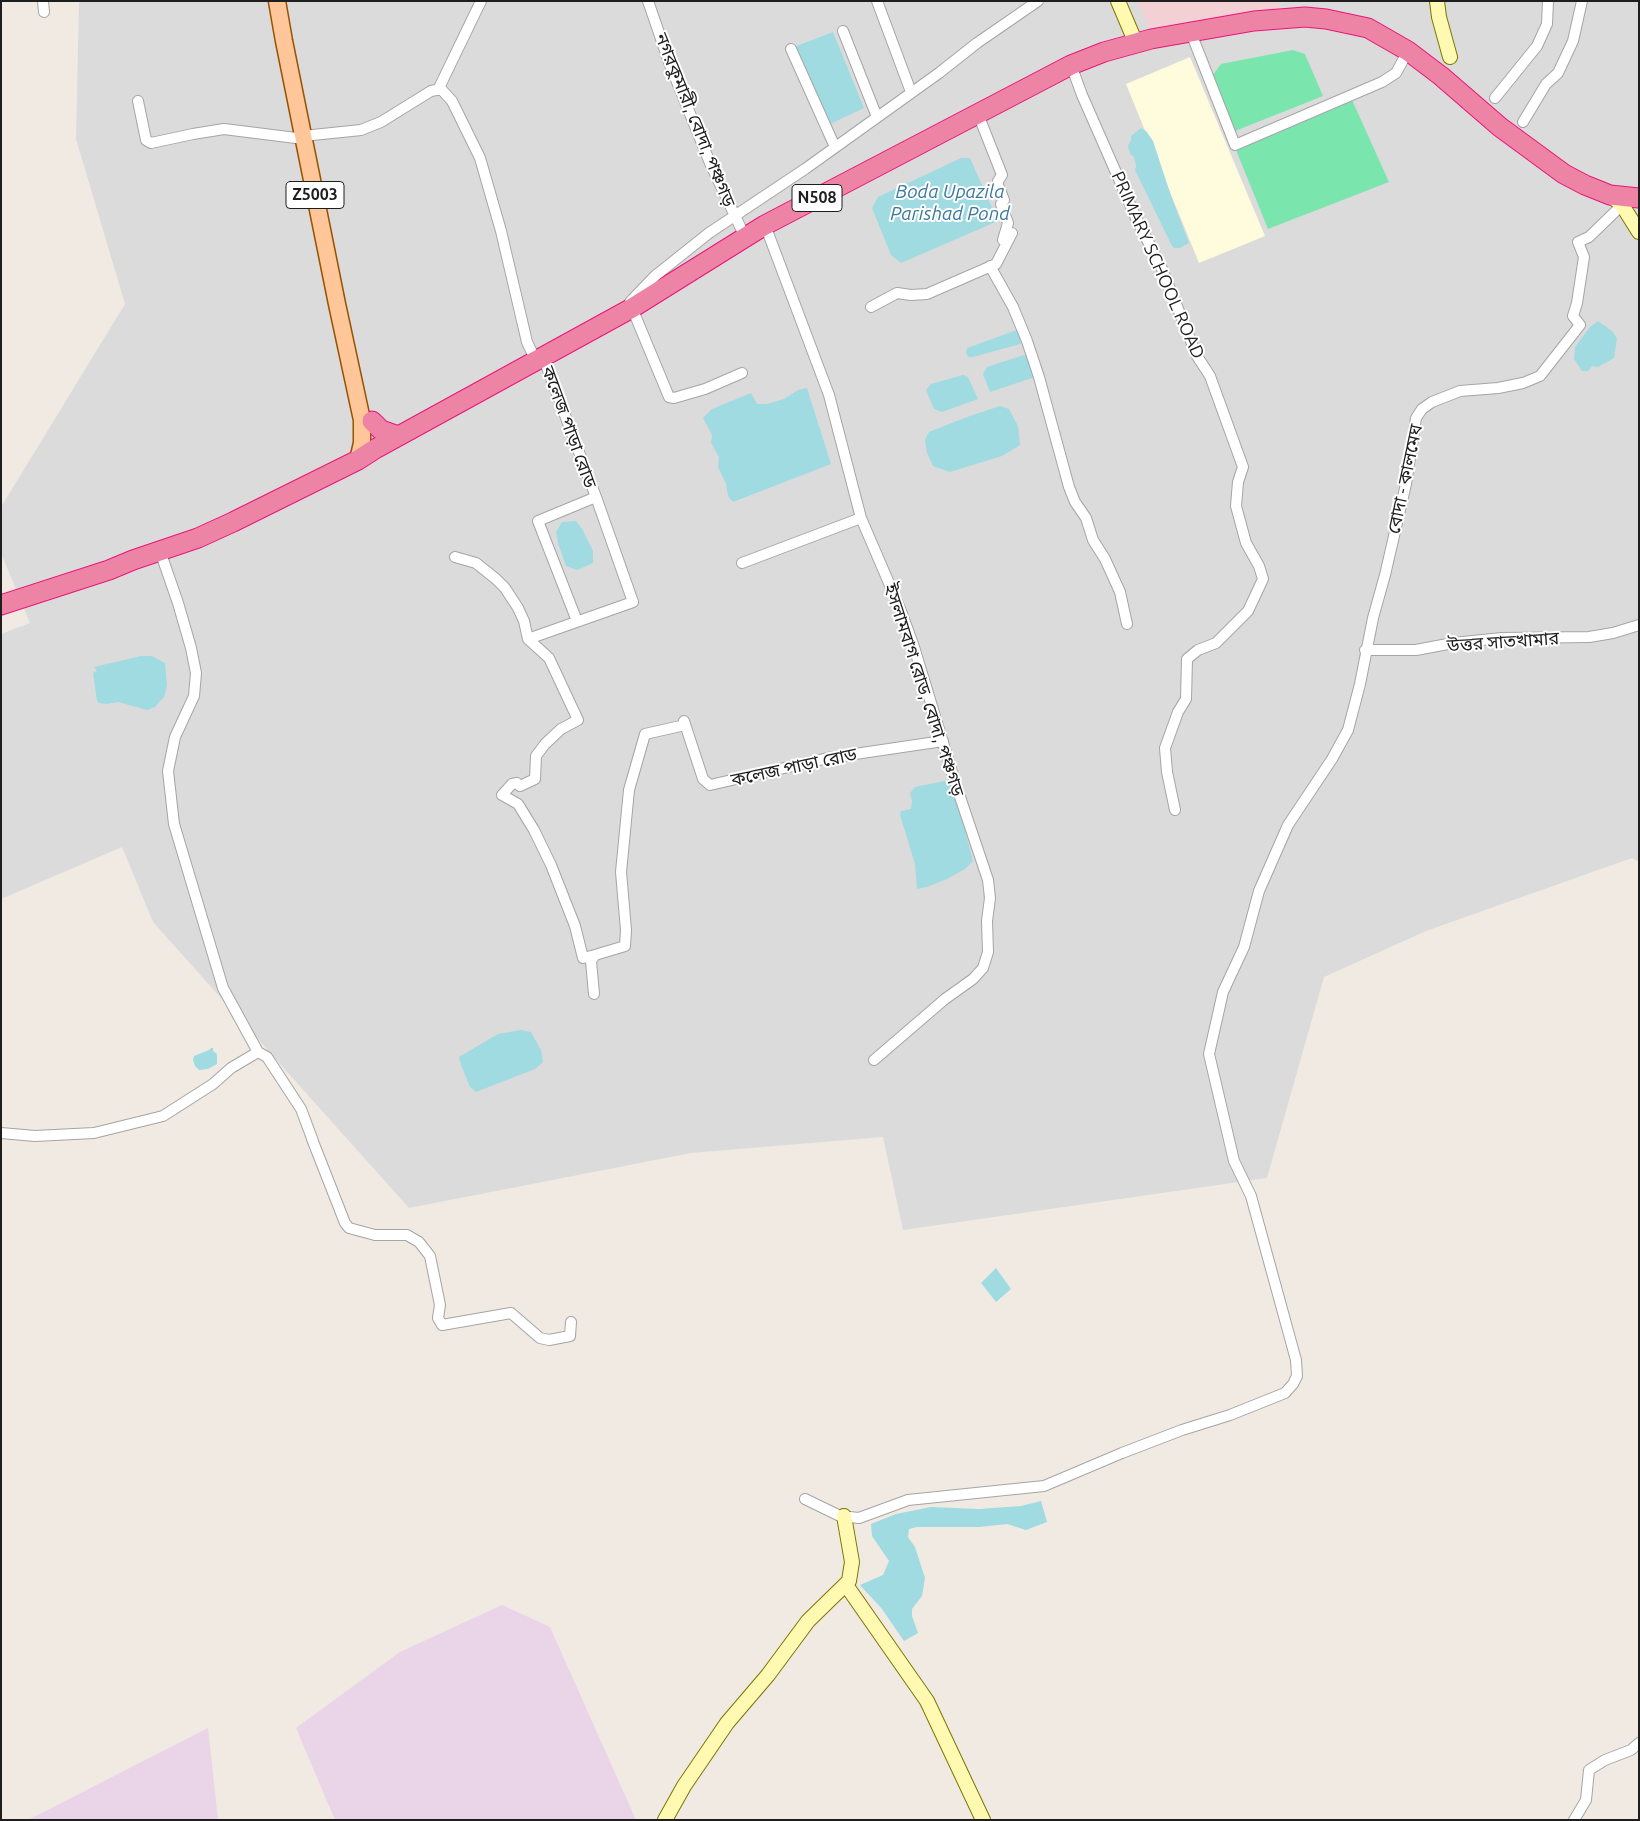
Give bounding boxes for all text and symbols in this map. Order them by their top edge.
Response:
street label: নগরকুমারী, বোদা, পঞ্চগড় [650,30,740,210]
street label: PRIMARY SCHOOL ROAD [1107,168,1209,362]
water label: Boda Upazila Parishad Pond [890,181,1010,225]
road number: Z5003 [286,182,344,208]
road number: N508 [792,184,842,212]
street label: কলেজ পাড়া রোড [537,363,601,491]
street label: বোদা - কালমেঘ [1383,422,1427,536]
street label: ইসলামবাগ রোড, বোদা, পঞ্চগড় [879,581,969,799]
street label: উত্তর সাতখামার [1446,627,1560,657]
street label: কলেজ পাড়া রোড [729,743,859,791]

